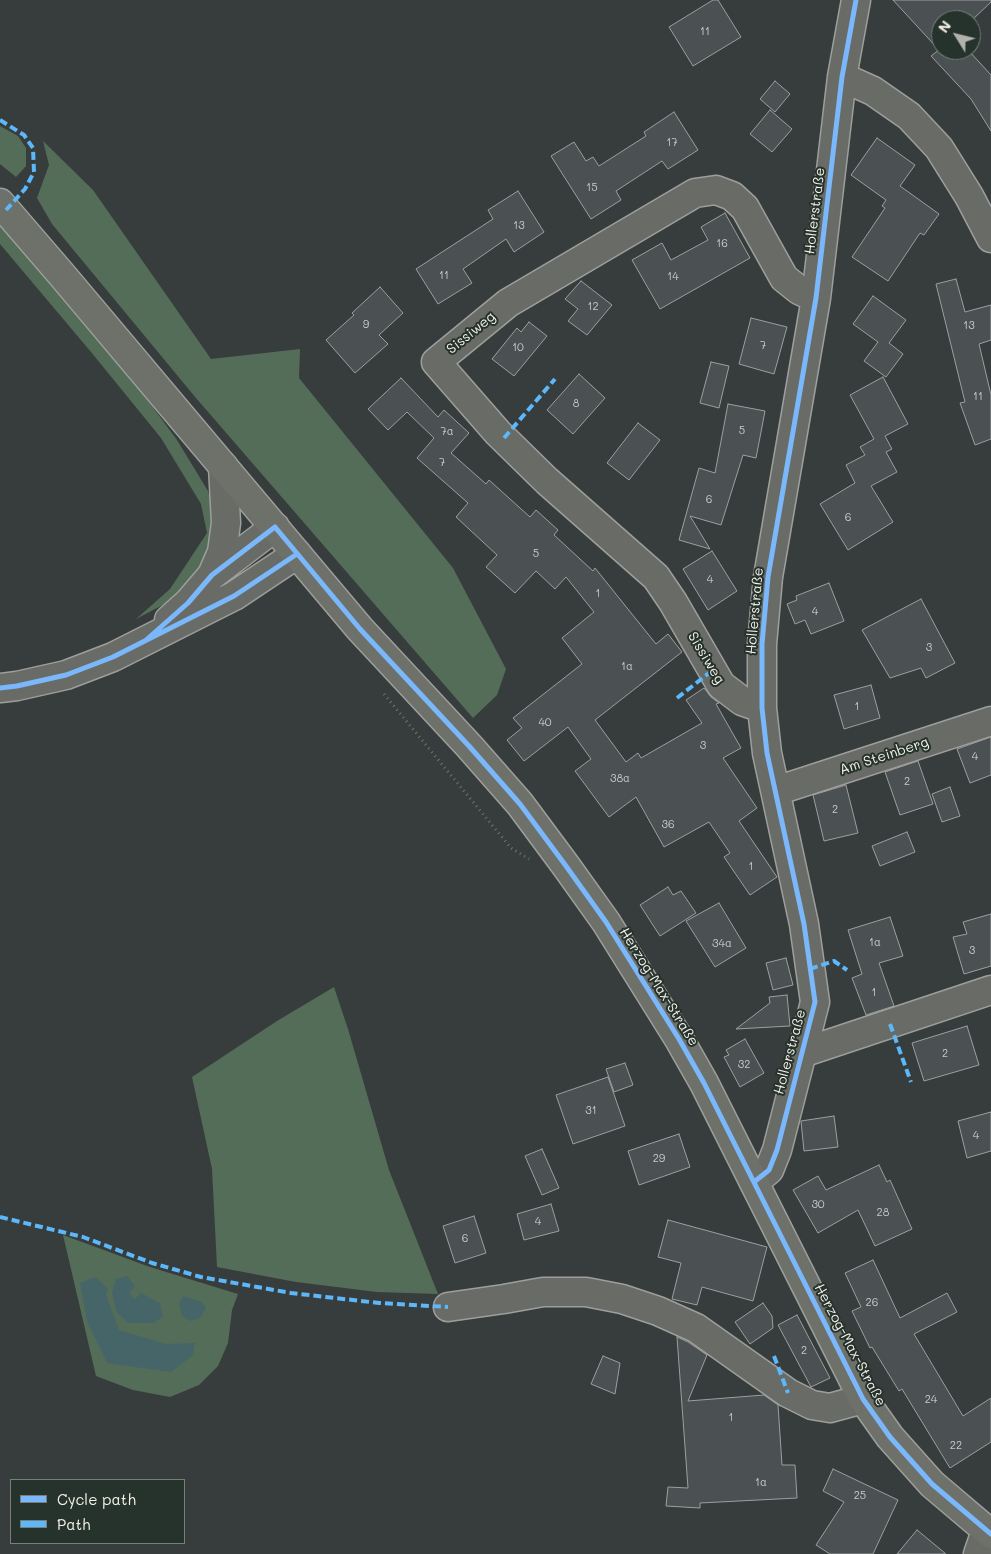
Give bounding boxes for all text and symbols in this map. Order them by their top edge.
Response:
north arrow [931,10,981,60]
text: N [933,17,955,36]
house number: 11 [700,25,710,39]
house number: 17 [666,136,678,150]
street label: Hollerstraße [801,167,829,255]
house number: 15 [586,181,598,195]
house number: 13 [513,219,525,233]
house number: 16 [716,237,728,251]
house number: 11 [439,269,449,283]
house number: 14 [667,270,679,284]
house number: 12 [587,300,599,314]
street label: Sissiweg [443,308,499,358]
house number: 9 [363,318,369,332]
house number: 13 [963,319,975,333]
house number: 7 [760,339,766,353]
house number: 10 [512,341,524,355]
house number: 11 [973,390,983,404]
house number: 8 [573,397,579,411]
house number: 5 [739,424,745,438]
house number: 7a [441,425,453,439]
house number: 7 [439,456,445,470]
house number: 6 [706,493,712,507]
house number: 6 [845,511,851,525]
house number: 5 [533,547,539,561]
street label: Hollerstraße [743,567,767,655]
house number: 4 [707,573,713,587]
house number: 1 [596,587,600,601]
house number: 4 [812,605,818,619]
street label: Sissiweg [684,629,728,687]
house number: 3 [926,641,932,655]
house number: 1a [621,660,633,674]
house number: 1 [855,700,859,714]
house number: 40 [538,716,552,730]
street label: Am Steinberg [837,734,931,778]
house number: 3 [700,739,706,753]
house number: 4 [972,750,978,764]
house number: 38a [610,772,630,786]
house number: 2 [904,775,910,789]
house number: 2 [832,803,838,817]
house number: 36 [661,818,675,832]
house number: 1 [749,860,753,874]
street label: Herzog-Max-Straße [616,925,702,1049]
house number: 1a [869,936,881,950]
house number: 34a [712,937,732,951]
house number: 3 [969,944,975,958]
house number: 1 [872,986,876,1000]
street label: Hollerstraße [771,1008,809,1096]
house number: 2 [942,1047,948,1061]
house number: 32 [738,1058,750,1072]
house number: 31 [585,1104,597,1118]
house number: 4 [973,1129,979,1143]
house number: 29 [653,1152,665,1166]
house number: 30 [811,1198,825,1212]
house number: 28 [877,1206,889,1220]
house number: 4 [535,1215,541,1229]
house number: 6 [462,1232,468,1246]
street label: Herzog-Max-Straße [811,1281,889,1409]
house number: 26 [866,1296,878,1310]
house number: 2 [801,1344,807,1358]
house number: 24 [925,1393,937,1407]
house number: 1 [729,1411,733,1425]
house number: 22 [950,1439,962,1453]
house number: 1a [755,1476,767,1490]
legend [10,1479,185,1544]
text: Cycle path [57,1489,136,1509]
house number: 25 [854,1489,866,1503]
text: Path [57,1514,91,1534]

